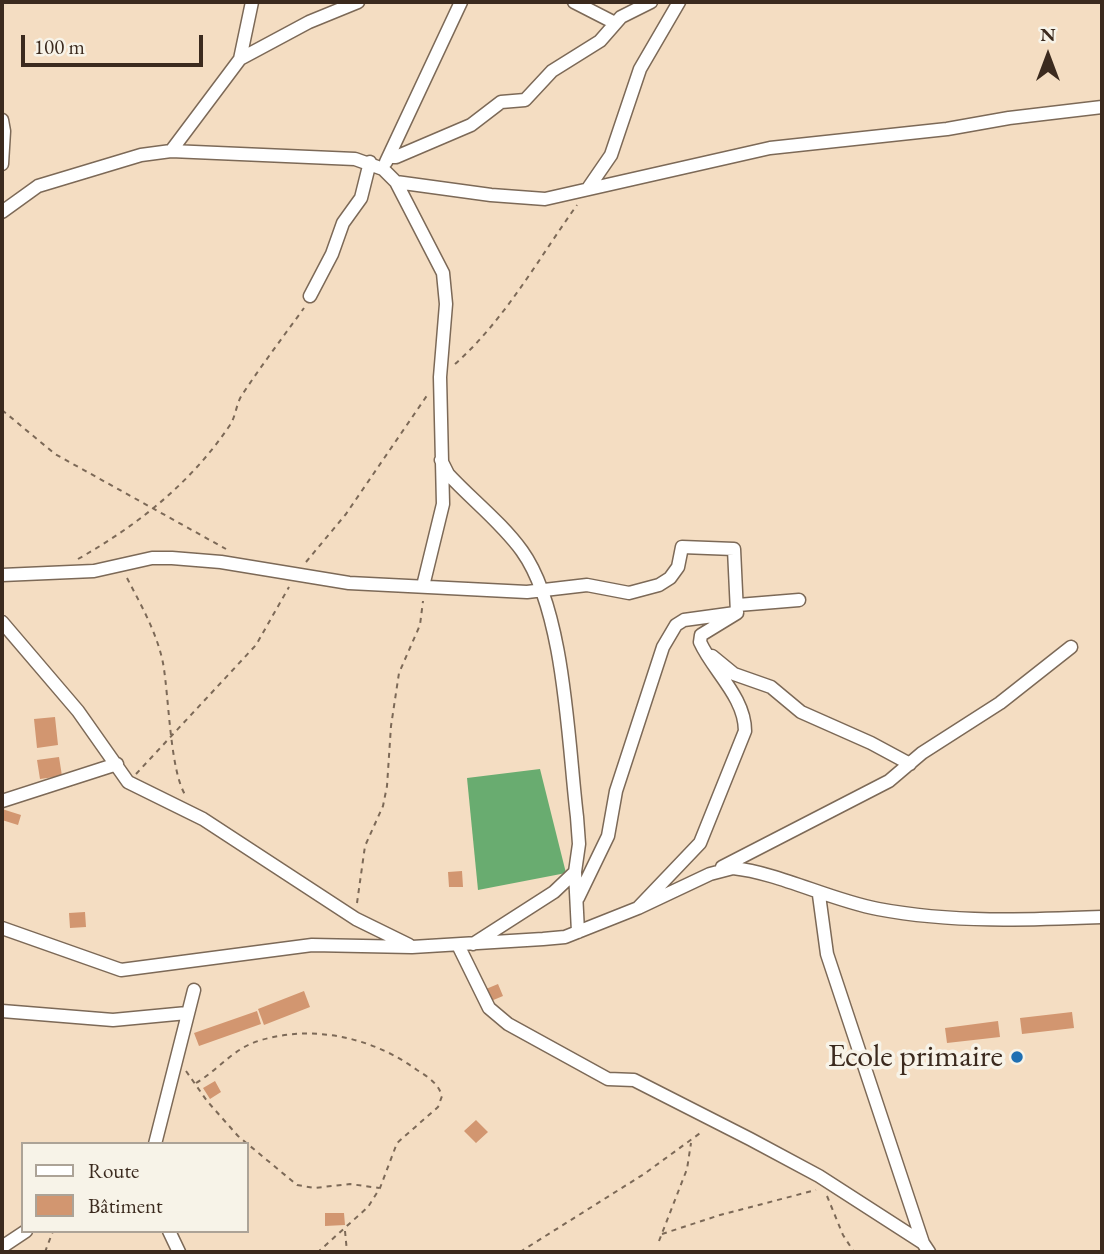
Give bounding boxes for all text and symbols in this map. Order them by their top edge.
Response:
scale bar [24,21,206,65]
north arrow [1013,21,1083,91]
text: N [1040,22,1056,47]
text: 100 m [34,33,85,60]
place label: Ecole primaire [828,1038,1003,1076]
marker: Ecole primaire [1009,1049,1025,1065]
legend [21,1142,248,1233]
text: Route [88,1157,139,1184]
text: Bâtiment [88,1192,163,1219]

